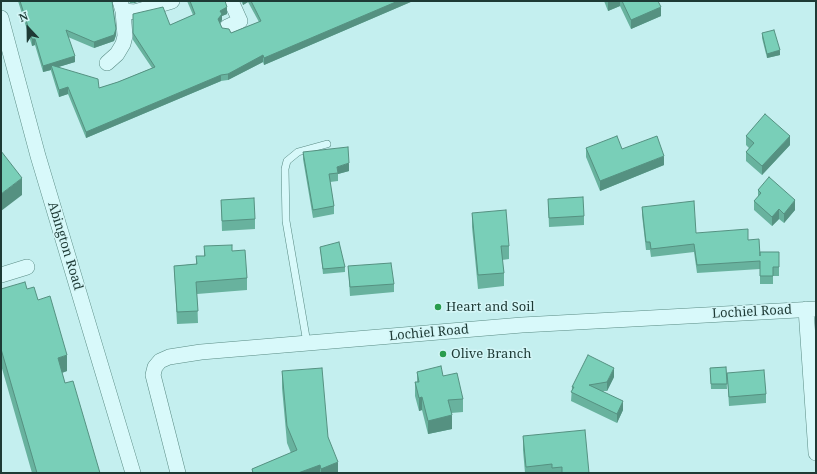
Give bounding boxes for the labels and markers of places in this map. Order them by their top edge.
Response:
place label: Heart and Soil [446,299,534,315]
marker: Heart and Soil [433,302,443,312]
place label: Olive Branch [451,346,531,362]
marker: Olive Branch [438,349,448,359]

